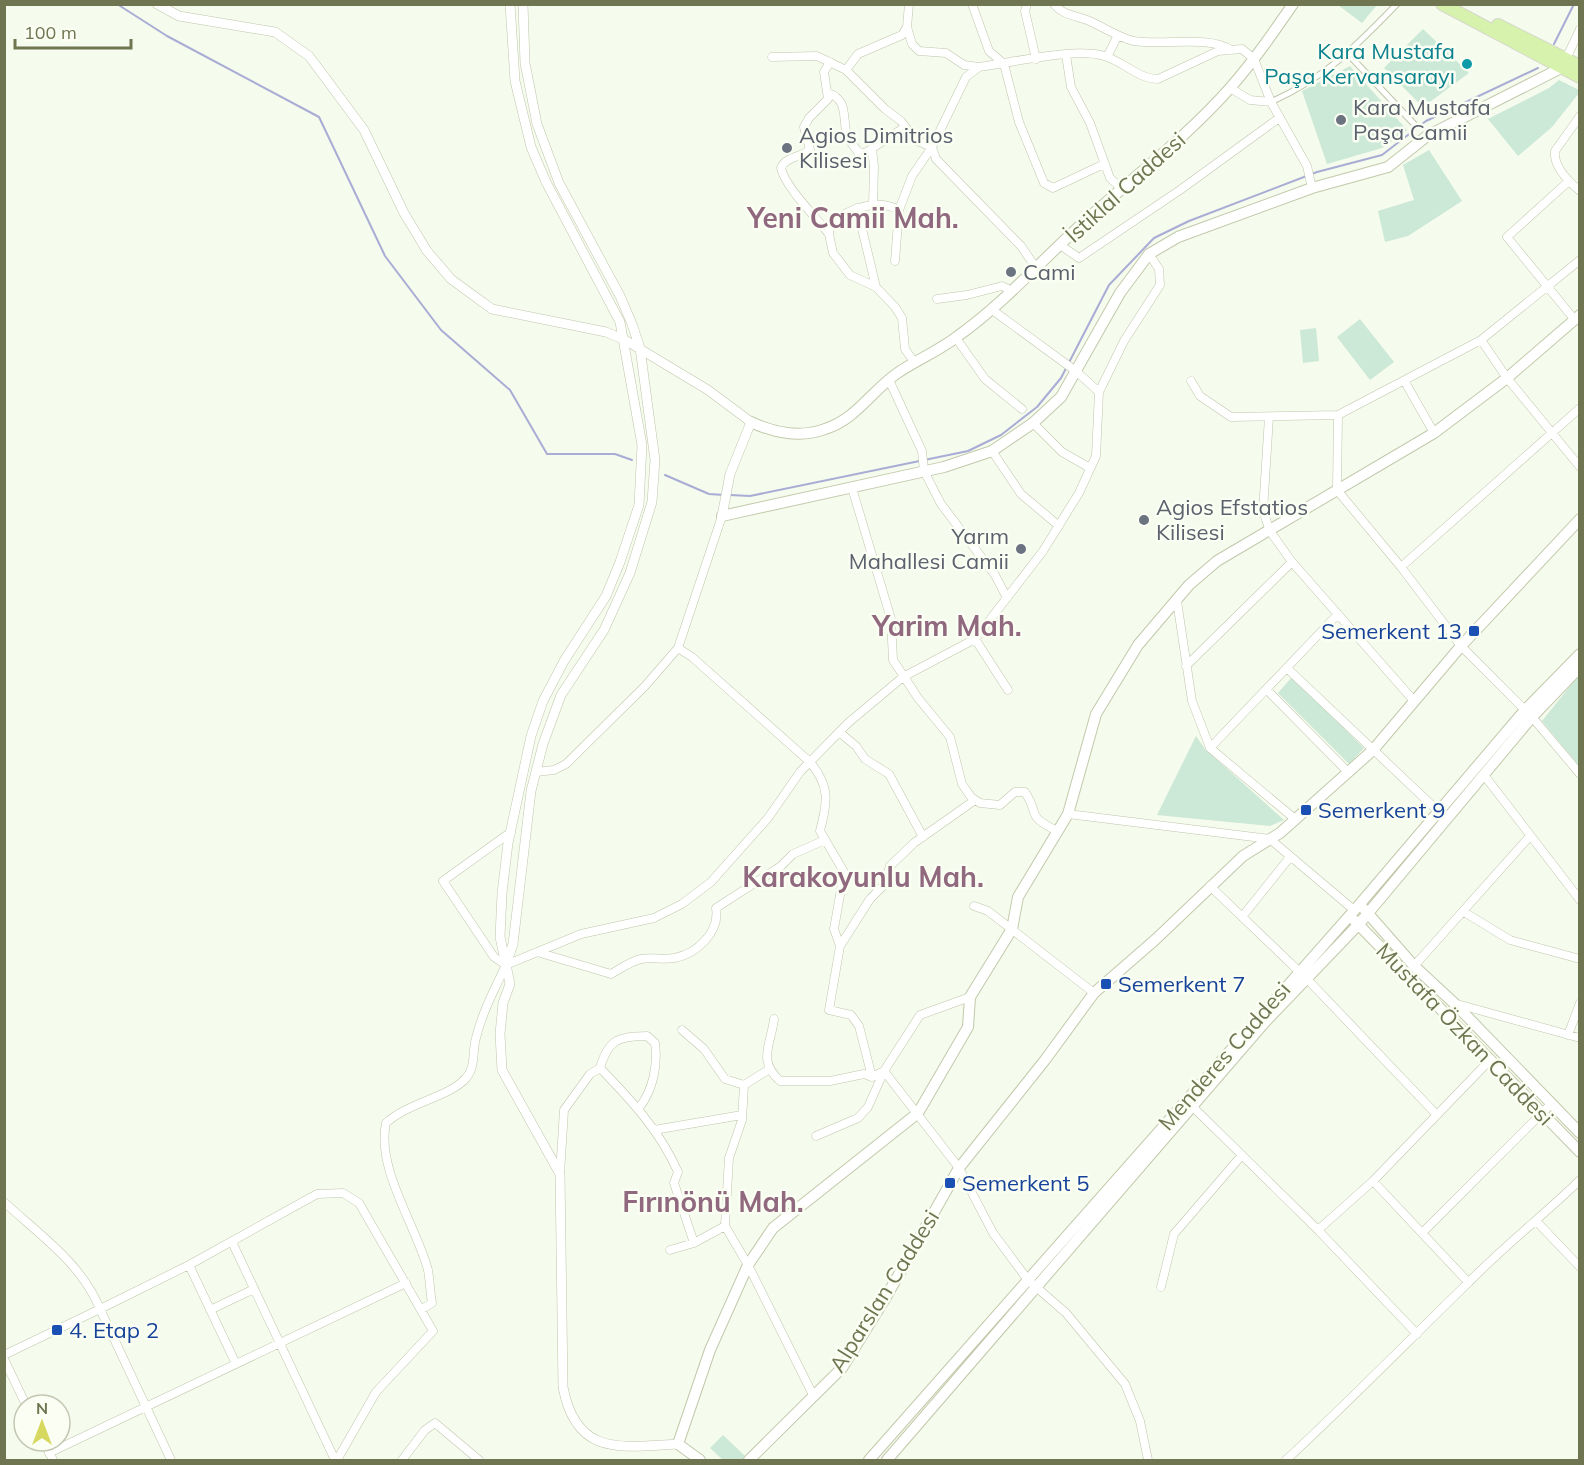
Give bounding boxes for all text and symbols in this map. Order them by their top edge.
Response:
scale bar [15,12,130,50]
text: 100 m [24,21,77,44]
place label: Kara Mustafa Paşa Kervansarayı [1264,37,1455,90]
marker: Kara Mustafa Paşa Kervansarayı [1460,57,1474,71]
place label: Kara Mustafa Paşa Camii [1353,93,1491,146]
marker: Kara Mustafa Paşa Camii [1334,113,1348,127]
place label: Agios Dimitrios Kilisesi [799,121,953,174]
street label: İstiklal Caddesi [1059,126,1191,248]
marker: Agios Dimitrios Kilisesi [780,141,794,155]
district label: Yeni Camii Mah. [746,200,959,235]
place label: Cami [1023,258,1075,286]
marker: Cami [1004,265,1018,279]
place label: Agios Efstatios Kilisesi [1156,493,1308,546]
marker: Agios Efstatios Kilisesi [1137,513,1151,527]
place label: Yarım Mahallesi Camii [849,522,1009,575]
marker: Yarım Mahallesi Camii [1014,542,1028,556]
district label: Yarim Mah. [871,608,1022,643]
place label: Semerkent 13 [1321,617,1462,645]
marker: Semerkent 13 [1467,624,1481,638]
place label: Semerkent 9 [1318,796,1446,824]
marker: Semerkent 9 [1299,803,1313,817]
district label: Karakoyunlu Mah. [742,859,984,894]
street label: Mustafa Özkan Caddesi [1370,937,1560,1131]
place label: Semerkent 7 [1118,970,1246,998]
street label: Menderes Caddesi [1152,976,1296,1136]
marker: Semerkent 7 [1099,977,1113,991]
place label: Semerkent 5 [962,1169,1090,1197]
marker: Semerkent 5 [943,1176,957,1190]
district label: Fırınönü Mah. [622,1184,804,1219]
street label: Alparslan Caddesi [823,1205,945,1377]
place label: 4. Etap 2 [69,1316,159,1344]
marker: 4. Etap 2 [50,1323,64,1337]
north arrow [12,1393,72,1453]
text: N [36,1398,48,1418]

